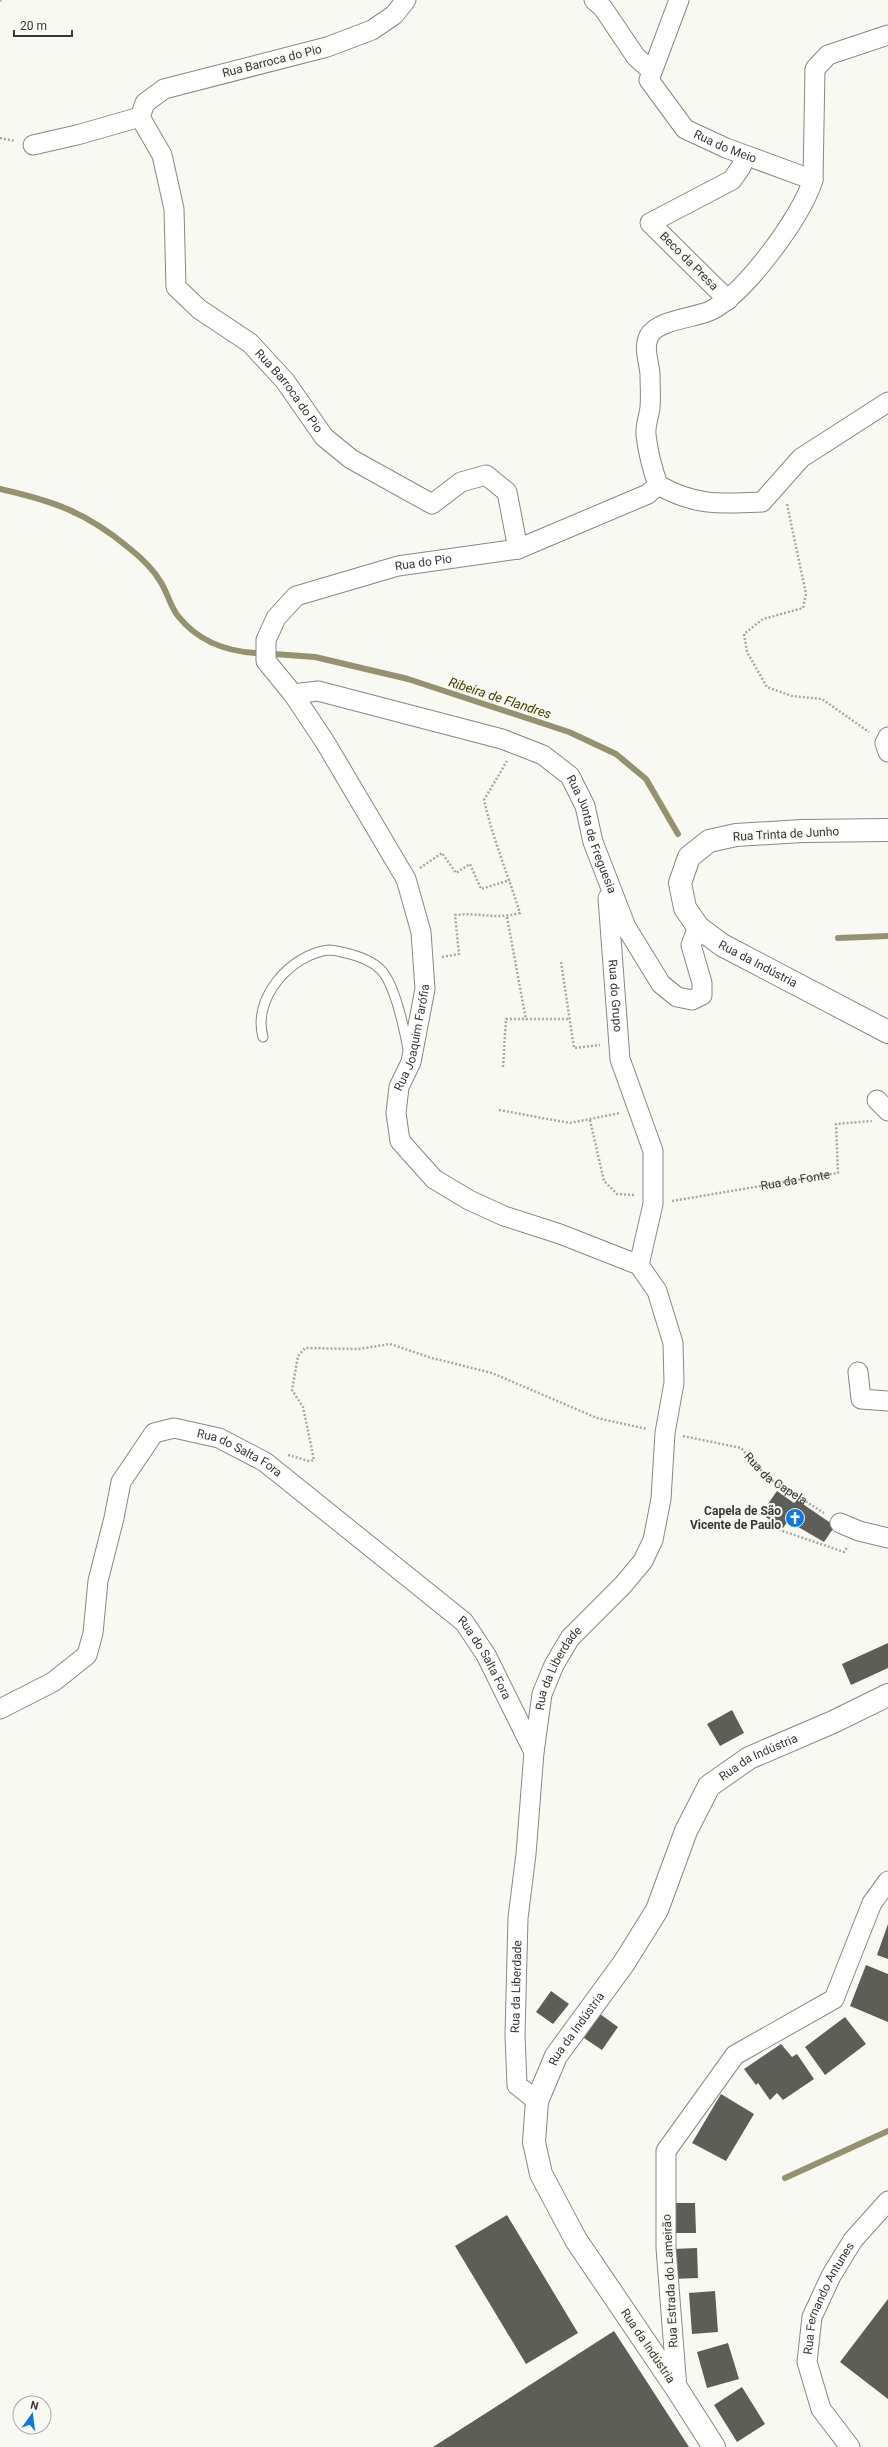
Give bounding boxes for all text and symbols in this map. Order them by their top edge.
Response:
scale bar [14,12,72,38]
text: 20 m [20,19,47,33]
street label: Rua Barroca do Pio [221,42,323,80]
street label: Rua do Meio [691,127,759,166]
street label: Beco da Presa [657,229,721,293]
street label: Rua Barroca do Pio [252,346,326,435]
street label: Rua do Pio [394,551,453,573]
water label: Ribeira de Flandres [447,674,554,722]
street label: Rua Junta de Freguesia [564,773,619,895]
street label: Rua Trinta de Junho [732,824,840,844]
street label: Rua da Indústria [716,937,800,990]
street label: Rua do Grupo [606,959,625,1033]
street label: Rua Joaquim Farófia [391,984,432,1093]
street label: Rua da Fonte [760,1167,831,1193]
street label: Rua do Salta Fora [196,1426,285,1480]
street label: Rua da Capela [741,1450,810,1508]
place label: Capela de São Vicente de Paulo [690,1504,781,1532]
church icon: Capela de São Vicente de Paulo [784,1507,806,1529]
street label: Rua do Salta Fora [455,1613,514,1702]
street label: Rua da Liberdade [533,1623,585,1711]
street label: Rua da Indústria [716,1731,800,1784]
street label: Rua da Liberdade [508,1940,524,2033]
street label: Rua da Indústria [546,1990,607,2068]
street label: Rua Estrada do Lameirão [660,2214,680,2348]
street label: Rua Fernando Antunes [801,2240,857,2355]
street label: Rua da Indústria [618,2306,678,2386]
north arrow [12,2395,52,2435]
text: N [29,2399,40,2413]

